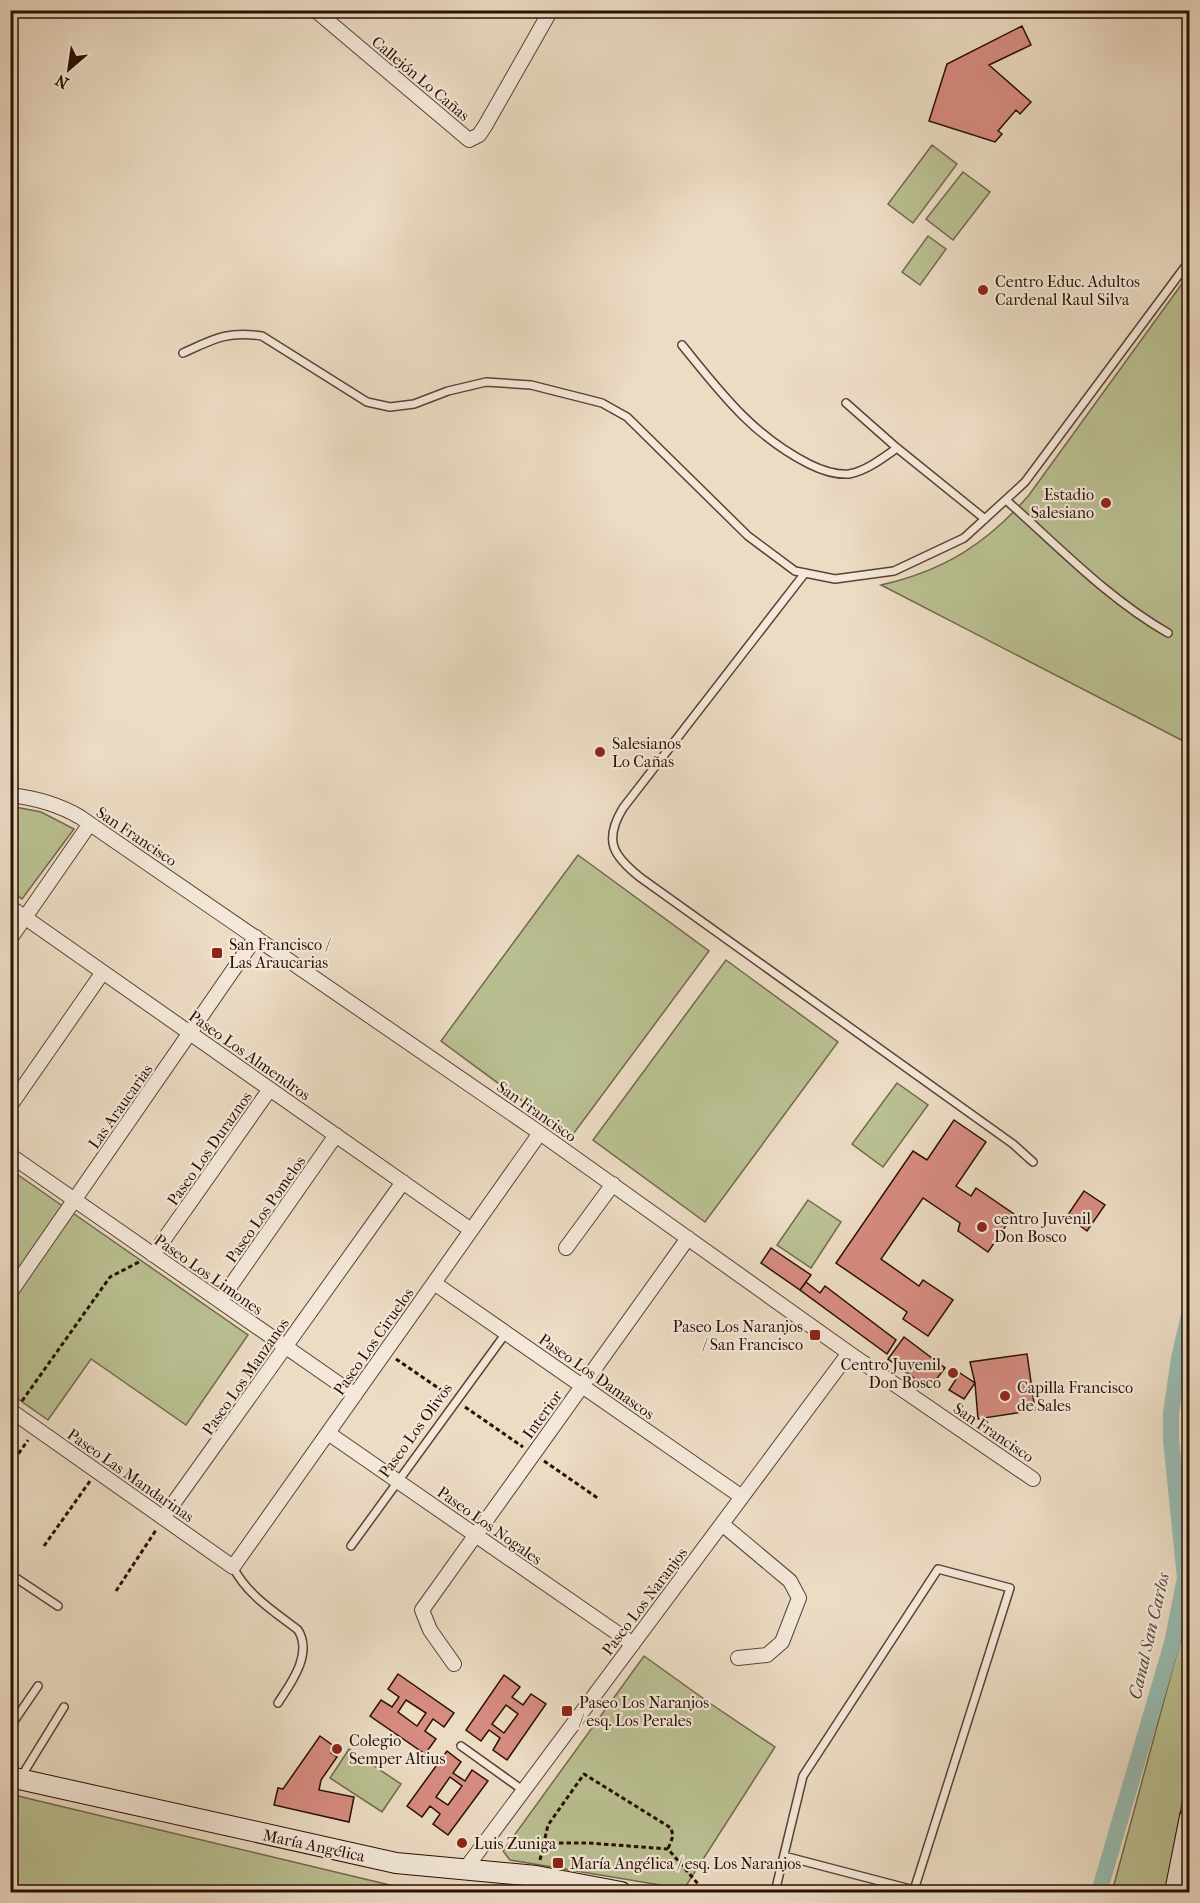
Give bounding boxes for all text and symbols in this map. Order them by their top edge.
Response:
street label: Callejón Lo Cañas [368,32,473,125]
north arrow [39,39,99,99]
text: N [51,70,72,93]
place label: Centro Educ. Adultos Cardenal Raul Silva [995,272,1140,309]
marker: Centro Educ. Adultos Cardenal Raul Silva [976,283,990,297]
place label: Estadio Salesiano [1031,485,1094,522]
marker: Estadio Salesiano [1099,496,1113,510]
place label: Salesianos Lo Cañas [612,734,681,771]
marker: Salesianos Lo Cañas [593,745,607,759]
street label: San Francisco [93,802,181,870]
place label: San Francisco / Las Araucarias [229,935,332,972]
marker: San Francisco / Las Araucarias [210,946,224,960]
street label: Paseo Los Almendros [185,1006,314,1105]
street label: Las Araucarias [84,1060,157,1152]
street label: San Francisco [493,1077,580,1146]
street label: Paseo Los Duraznos [163,1087,256,1209]
street label: Paseo Los Pomelos [221,1152,309,1266]
place label: centro Juvenil Don Bosco [994,1209,1091,1246]
marker: centro Juvenil Don Bosco [975,1220,989,1234]
street label: Paseo Los Limones [151,1230,267,1319]
street label: Paseo Los Ciruelos [329,1284,418,1399]
street label: Paseo Los Manzanos [198,1314,293,1438]
place label: Paseo Los Naranjos / San Francisco [673,1317,803,1354]
marker: Paseo Los Naranjos / San Francisco [808,1328,822,1342]
street label: Paseo Los Damascos [535,1329,658,1423]
place label: Centro Juvenil Don Bosco [840,1355,942,1392]
marker: Centro Juvenil Don Bosco [946,1366,960,1380]
place label: Capilla Francisco de Sales [1017,1378,1133,1415]
street label: Paseo Los Olivos [375,1379,456,1481]
street label: Interior [518,1386,566,1442]
marker: Capilla Francisco de Sales [998,1389,1012,1403]
street label: San Francisco [950,1398,1038,1466]
street label: Paseo Las Mandarinas [64,1425,198,1526]
street label: Paseo Los Nogales [434,1482,546,1569]
street label: Paseo Los Naranjos [598,1544,691,1659]
water label: Canal San Carlos [1125,1570,1174,1701]
place label: Paseo Los Naranjos / esq. Los Perales [578,1693,709,1730]
marker: Paseo Los Naranjos / esq. Los Perales [560,1704,574,1718]
place label: Colegio Semper Altius [349,1731,445,1768]
marker: Colegio Semper Altius [330,1742,344,1756]
street label: María Angélica [261,1825,367,1866]
place label: Luis Zuniga [474,1834,557,1853]
marker: Luis Zuniga [455,1836,469,1850]
place label: María Angélica / esq. Los Naranjos [570,1854,801,1873]
marker: María Angélica / esq. Los Naranjos [551,1856,565,1870]

